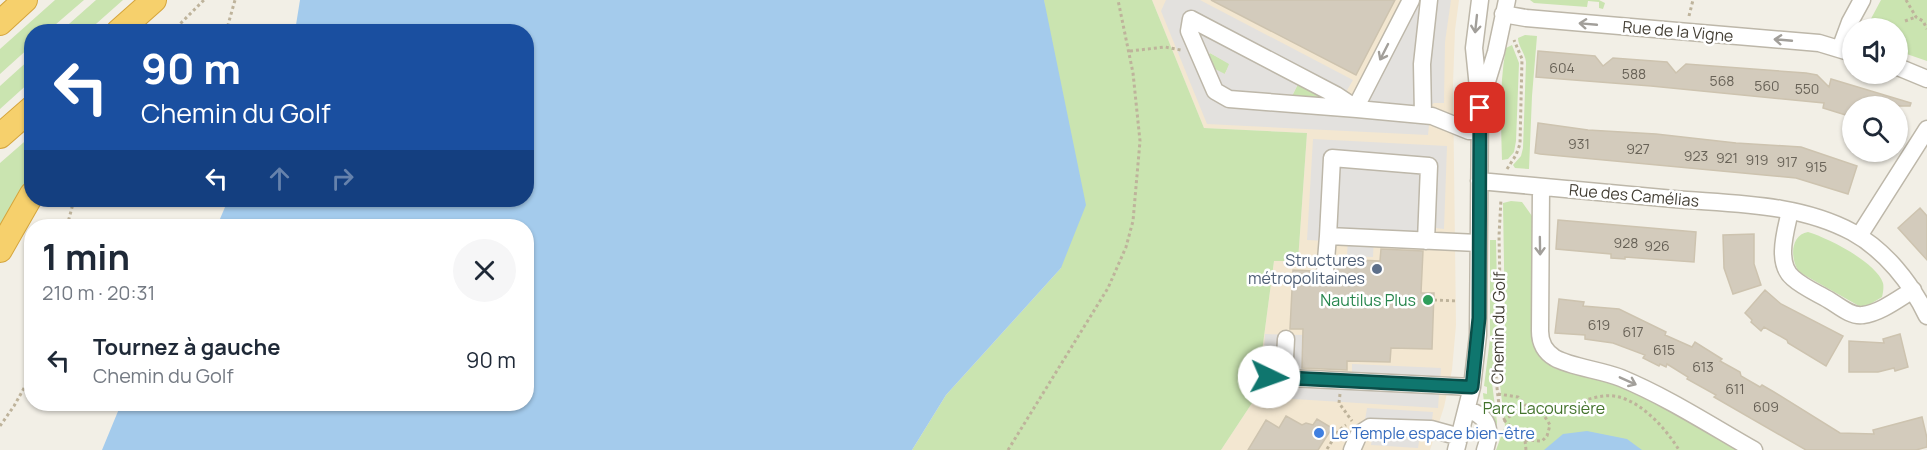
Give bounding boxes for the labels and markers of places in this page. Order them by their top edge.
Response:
pin [1454,82,1505,133]
place label: Structures métropolitaines [1248,249,1365,289]
marker: Structures métropolitaines [1370,262,1384,276]
place label: Nautilus Plus [1320,289,1416,311]
marker: Nautilus Plus [1421,293,1435,307]
place label: Le Temple espace bien-être [1331,422,1535,444]
marker: Le Temple espace bien-être [1312,426,1326,440]

